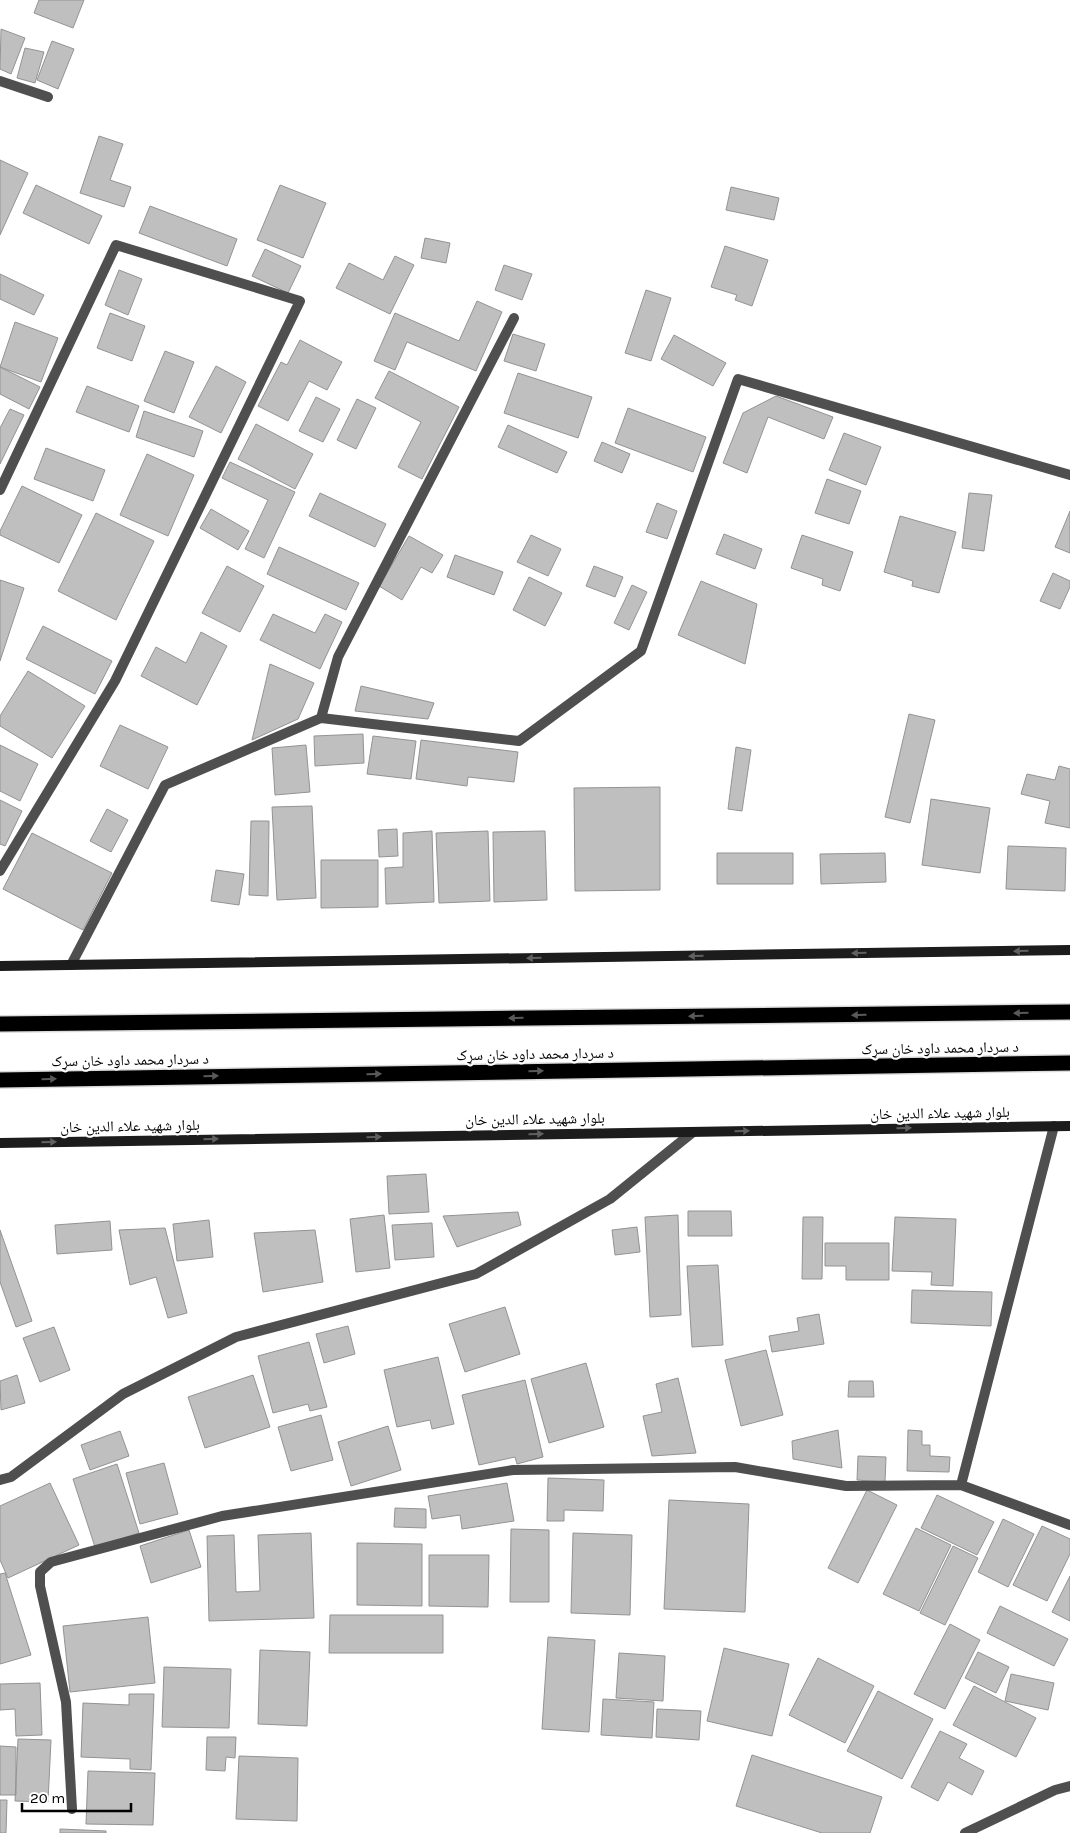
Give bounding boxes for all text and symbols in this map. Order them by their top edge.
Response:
one-way arrow [1013,947,1029,955]
one-way arrow [851,950,867,958]
one-way arrow [688,952,704,960]
one-way arrow [526,954,542,962]
one-way arrow [1013,1009,1029,1017]
one-way arrow [851,1011,867,1019]
one-way arrow [688,1012,704,1020]
one-way arrow [508,1014,524,1022]
street label: د سردار محمد داود خان سړک [861,1038,1019,1059]
street label: د سردار محمد داود خان سړک [456,1044,614,1065]
street label: د سردار محمد داود خان سړک [51,1050,209,1071]
one-way arrow [528,1067,544,1075]
one-way arrow [366,1070,382,1078]
one-way arrow [203,1072,219,1080]
one-way arrow [41,1075,57,1083]
street label: بلوار شهید علاء الدین خان [870,1103,1010,1124]
street label: بلوار شهید علاء الدین خان [465,1109,605,1130]
street label: بلوار شهید علاء الدین خان [60,1116,200,1137]
one-way arrow [897,1124,913,1132]
one-way arrow [734,1127,750,1135]
one-way arrow [528,1130,544,1138]
one-way arrow [366,1133,382,1141]
one-way arrow [203,1135,219,1143]
one-way arrow [41,1138,57,1146]
scale bar [22,1780,131,1812]
text: 20 m [30,1789,65,1807]

